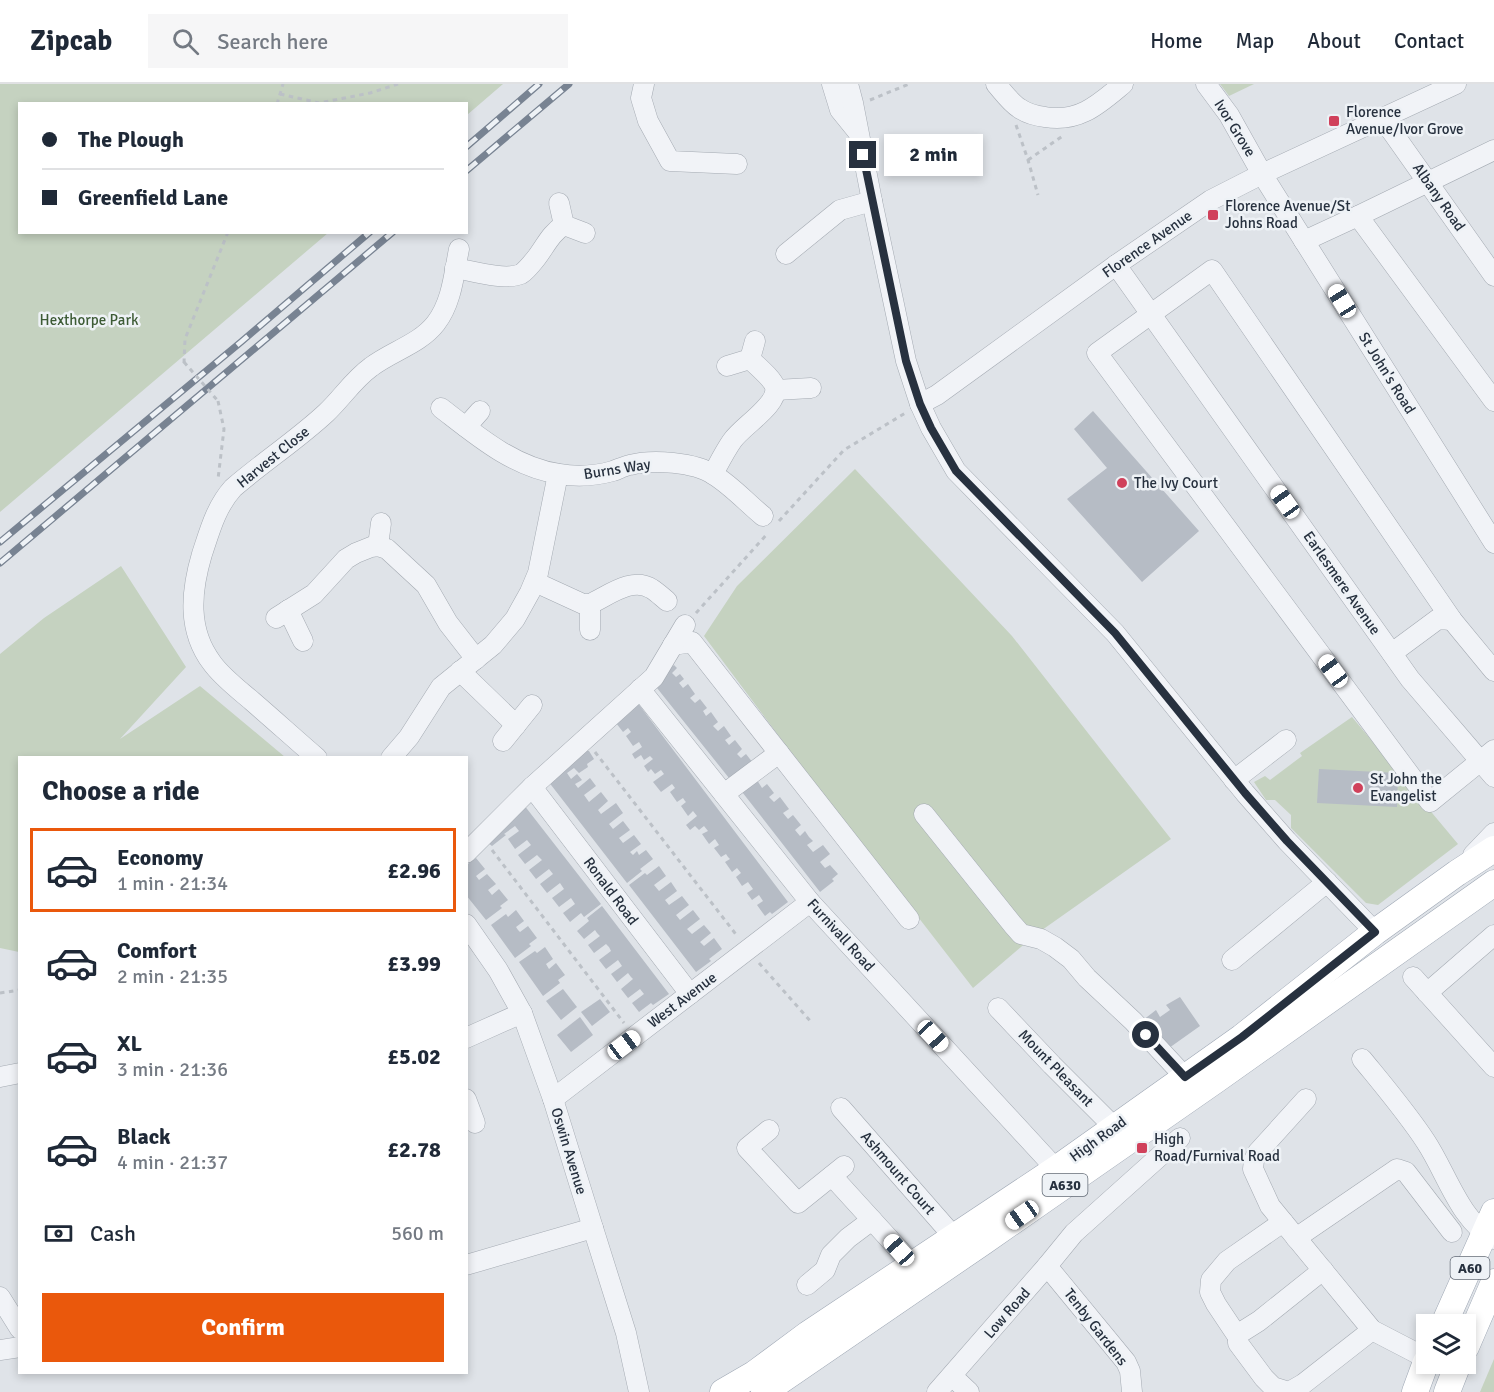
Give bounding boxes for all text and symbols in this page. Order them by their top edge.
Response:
search box [148,14,568,68]
text: Zipcab [30,24,112,58]
icon: search [169,25,202,58]
text: Search here [217,28,328,55]
text: Home [1150,28,1203,54]
text: Map [1236,28,1274,54]
text: About [1307,28,1361,54]
text: Contact [1394,28,1464,54]
street label: Ivor Grove [1210,96,1260,160]
place label: Florence Avenue/Ivor Grove [1346,103,1464,138]
marker: Florence Avenue/Ivor Grove [1327,114,1341,128]
text: The Plough [78,126,184,153]
callout: 2 min [884,134,983,176]
route end [849,141,876,168]
text: 2 min [909,142,958,167]
street label: Albany Road [1409,159,1469,235]
text: Greenfield Lane [78,184,228,211]
place label: Florence Avenue/St Johns Road [1225,197,1350,232]
street label: Florence Avenue [1099,206,1195,282]
marker: Florence Avenue/St Johns Road [1206,208,1220,222]
car [1325,281,1359,321]
park label: Hexthorpe Park [40,311,139,329]
street label: St John's Road [1355,329,1419,417]
street label: Harvest Close [233,422,313,492]
street label: Burns Way [582,455,652,483]
place label: The Ivy Court [1134,474,1218,492]
marker: The Ivy Court [1115,476,1129,490]
car [1267,482,1303,522]
street label: Earlesmere Avenue [1300,528,1384,638]
car [1315,651,1351,691]
place label: St John the Evangelist [1370,770,1442,805]
text: Choose a ride [42,775,200,808]
marker: St John the Evangelist [1351,781,1365,795]
icon: car [45,843,99,897]
text: Economy [117,844,203,871]
street label: Ronald Road [580,854,642,928]
text: £2.96 [387,857,441,884]
text: 1 min · 21:34 [117,871,228,896]
street label: Furnivall Road [804,895,878,975]
icon: car [45,936,99,990]
text: Comfort [117,937,197,964]
text: £3.99 [387,950,441,977]
text: 2 min · 21:35 [117,964,228,989]
street label: West Avenue [644,968,720,1032]
car [914,1017,952,1055]
route start [1132,1021,1159,1048]
street label: Mount Pleasant [1015,1026,1097,1110]
car [604,1027,644,1063]
icon: car [45,1029,99,1083]
text: XL [117,1030,142,1057]
text: £5.02 [387,1043,441,1070]
text: 3 min · 21:36 [117,1057,228,1082]
street label: Oswin Avenue [547,1105,591,1197]
street label: High Road [1066,1112,1130,1166]
icon: car [45,1122,99,1176]
text: Black [117,1123,171,1150]
street label: Ashmount Court [857,1128,939,1218]
place label: High Road/Furnival Road [1154,1130,1280,1165]
text: £2.78 [387,1136,441,1163]
marker: High Road/Furnival Road [1135,1141,1149,1155]
text: 4 min · 21:37 [117,1150,228,1175]
road number: A630 [1042,1174,1088,1196]
car [1002,1197,1042,1233]
icon: cash [42,1217,75,1250]
text: Cash [90,1220,136,1247]
text: 560 m [391,1221,444,1246]
car [880,1231,918,1269]
road number: A60 [1450,1257,1490,1279]
street label: Low Road [980,1284,1034,1342]
street label: Tenby Gardens [1060,1285,1132,1369]
button: Confirm [42,1293,444,1362]
map controls [1416,1314,1476,1374]
button: layers [1416,1314,1476,1374]

